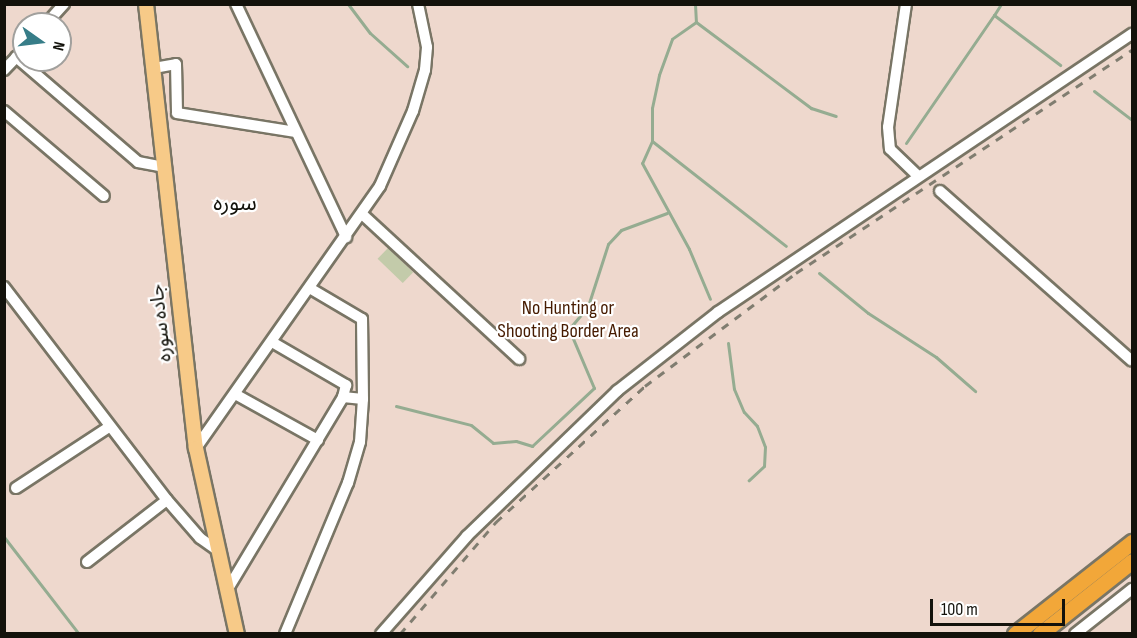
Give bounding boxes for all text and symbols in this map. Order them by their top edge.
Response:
north arrow [12,12,72,72]
text: N [48,40,68,52]
district label: سوره [213,191,257,217]
street label: جاده سوره [145,283,177,363]
park label: No Hunting or Shooting Border Area [497,296,639,343]
scale bar [933,587,1068,625]
text: 100 m [941,599,978,620]

